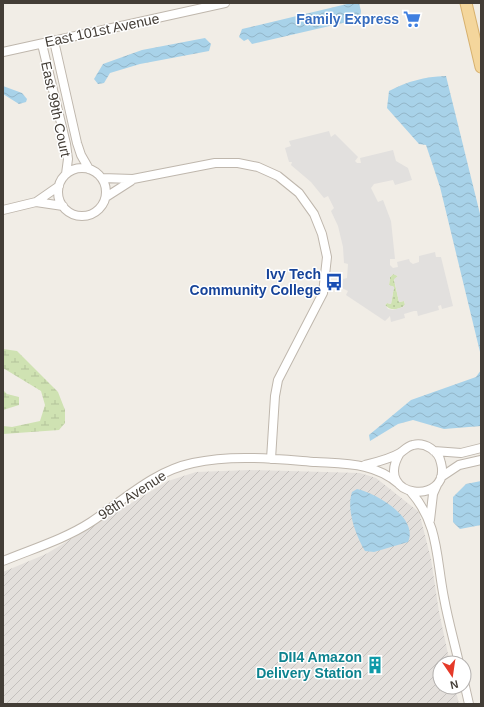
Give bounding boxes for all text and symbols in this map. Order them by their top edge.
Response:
supermarket icon: Family Express [402,9,422,29]
street label: East 101st Avenue [43,10,161,50]
place label: Family Express [296,11,399,27]
street label: East 99th Court [38,60,74,158]
place label: Ivy Tech Community College [190,266,321,298]
bus stop icon: Ivy Tech Community College [324,272,344,292]
street label: 98th Avenue [95,467,169,523]
place label: DII4 Amazon Delivery Station [256,649,362,681]
building icon: DII4 Amazon Delivery Station [365,655,385,675]
north arrow [432,655,472,695]
text: N [449,678,459,691]

